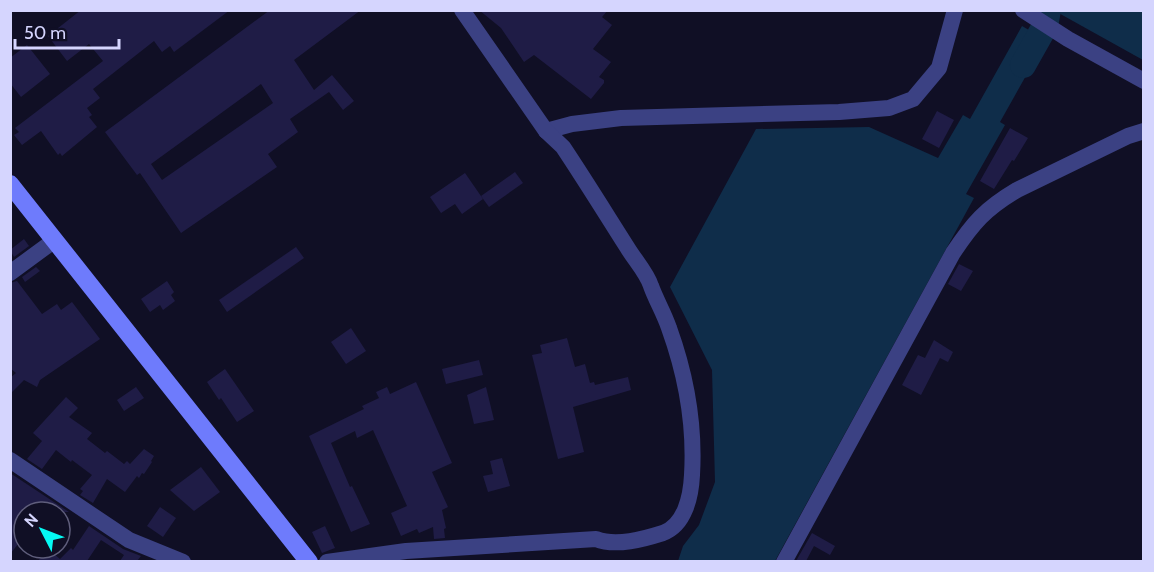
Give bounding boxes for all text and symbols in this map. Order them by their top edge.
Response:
scale bar [15,12,118,50]
text: 50 m [24,22,66,44]
north arrow [12,500,72,560]
text: N [20,510,42,531]

